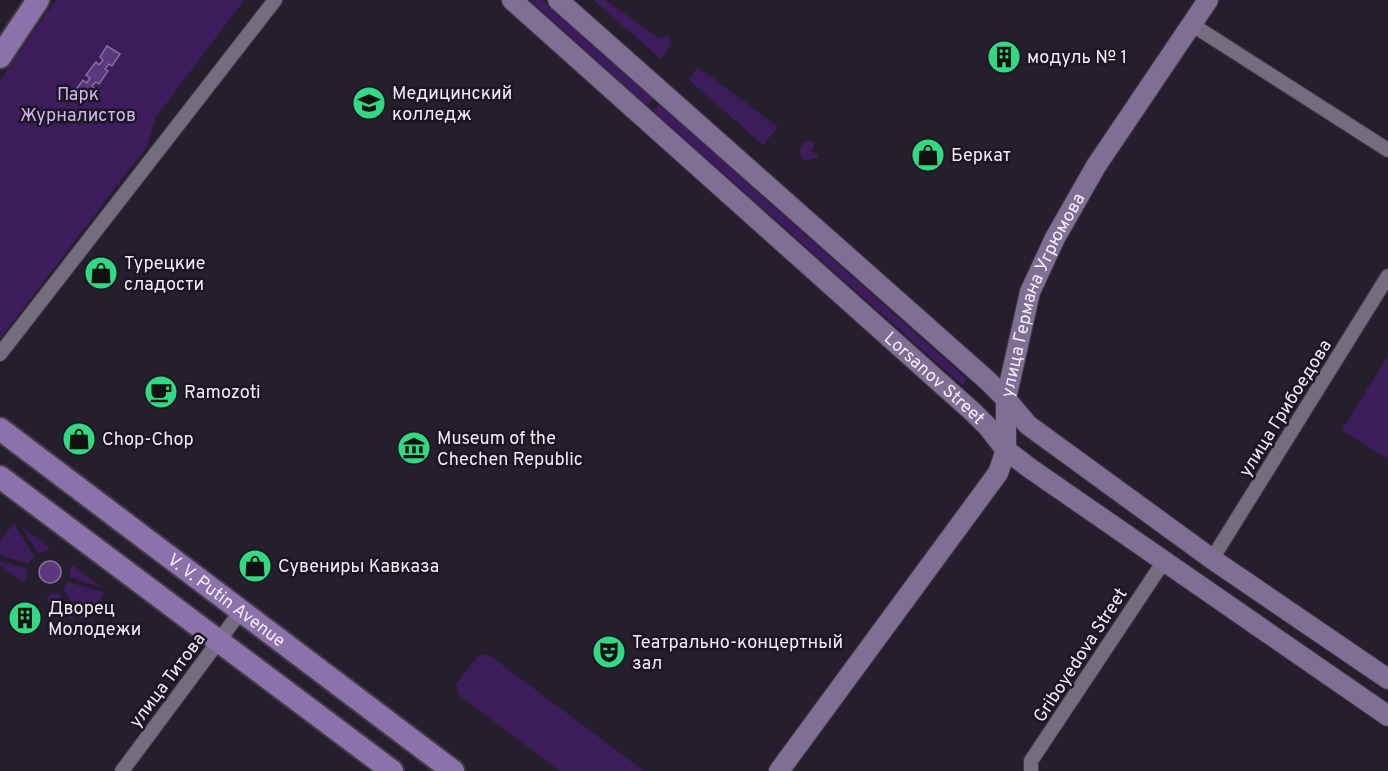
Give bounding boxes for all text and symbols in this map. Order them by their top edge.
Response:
building icon: модуль № 1 [986,39,1022,75]
place label: модуль № 1 [1027,47,1127,70]
place label: Медицинский колледж [392,83,512,127]
park label: Парк Журналистов [20,84,136,128]
school or university icon: Медицинский колледж [351,85,387,121]
shop icon: Беркат [910,137,946,173]
place label: Беркат [951,145,1011,168]
street label: улица Германа Угрюмова [997,189,1091,400]
place label: Турецкие сладости [124,253,205,297]
shop icon: Турецкие сладости [83,255,119,291]
street label: Lorsanov Street [878,328,989,430]
street label: улица Грибоедова [1235,336,1338,482]
cafe icon: Ramozoti [143,374,179,410]
place label: Ramozoti [184,382,261,405]
shop icon: Chop-Chop [61,421,97,457]
place label: Museum of the Chechen Republic [437,428,583,472]
place label: Chop-Chop [102,429,194,452]
museum icon: Museum of the Chechen Republic [396,430,432,466]
shop icon: Сувениры Кавказа [237,548,273,584]
street label: V. V. Putin Avenue [162,549,289,653]
place label: Сувениры Кавказа [278,556,439,579]
street label: Griboyedova Street [1029,584,1133,727]
place label: Дворец Молодежи [48,598,141,642]
building icon: Дворец Молодежи [7,600,43,636]
street label: улица Титова [125,629,211,733]
place label: Театрально-концертный зал [632,632,843,676]
theatre icon: Театрально-концертный зал [591,634,627,670]

